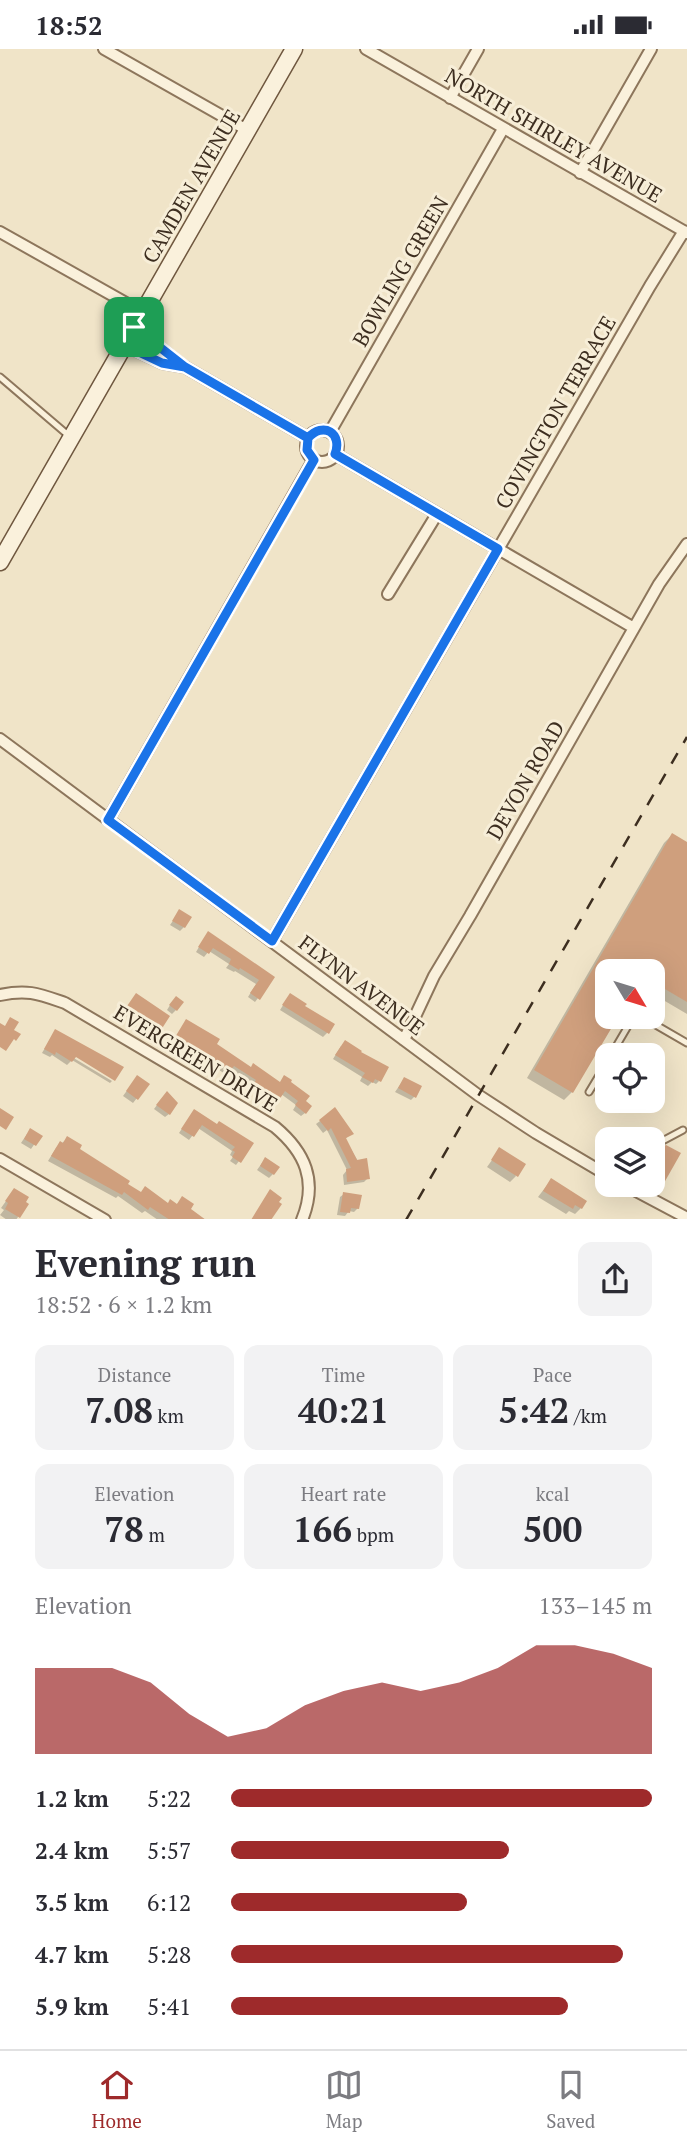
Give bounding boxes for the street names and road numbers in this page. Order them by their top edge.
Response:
street label: NORTH SHIRLEY AVENUE [440,61,668,209]
street label: CAMDEN AVENUE [136,104,246,268]
street label: BOWLING GREEN [346,191,454,351]
street label: COVINGTON TERRACE [488,310,622,514]
street label: DEVON ROAD [480,715,570,845]
street label: FLYNN AVENUE [293,929,431,1041]
street label: EVERGREEN DRIVE [109,998,283,1118]

